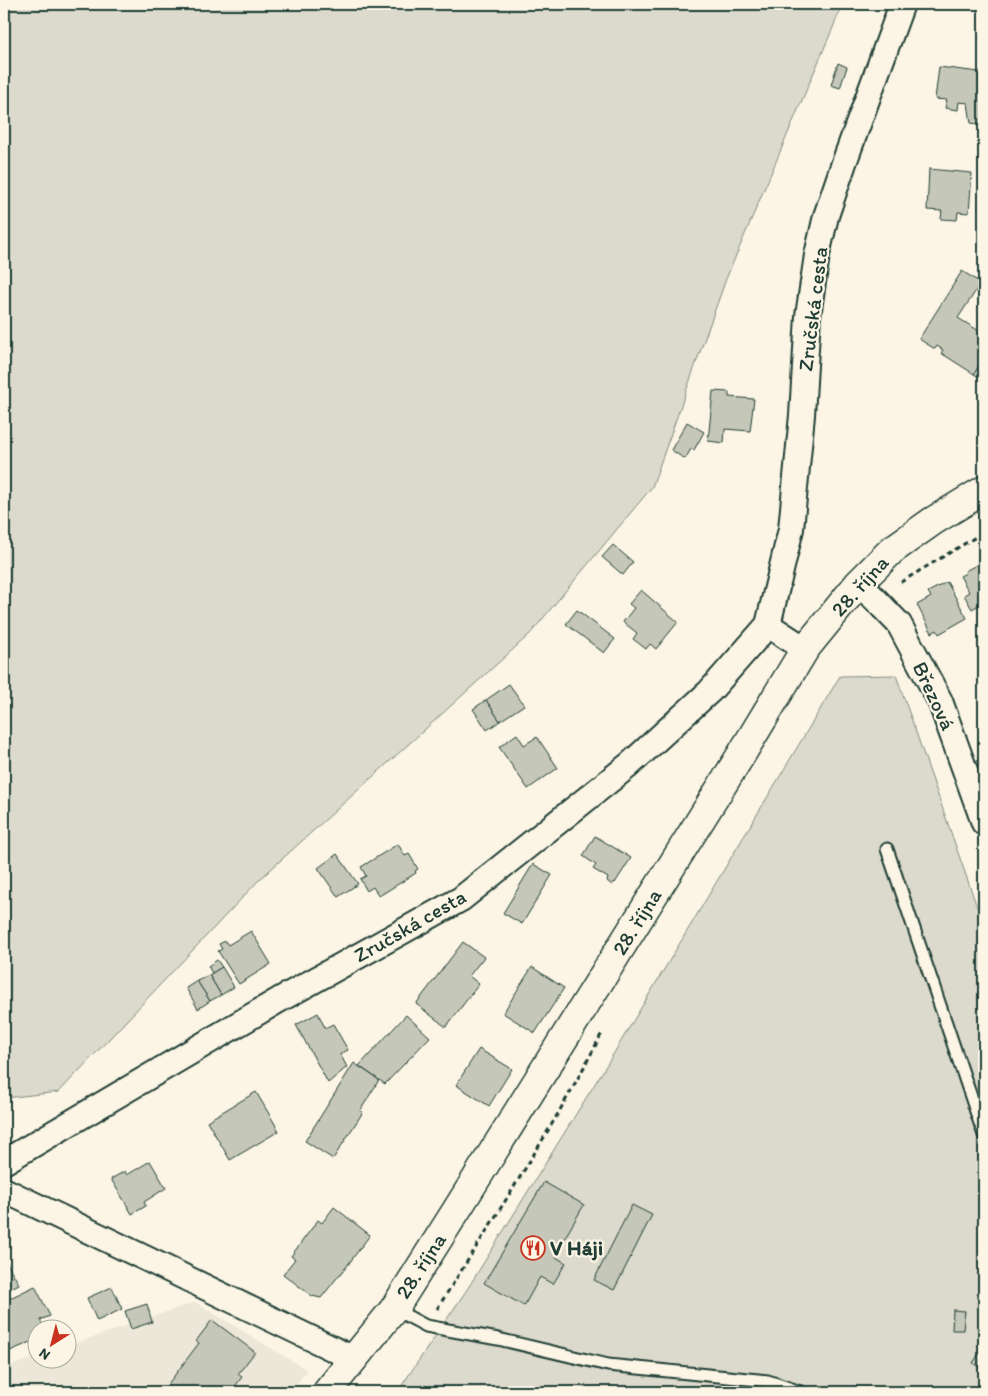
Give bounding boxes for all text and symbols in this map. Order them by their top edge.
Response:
street label: Zručská cesta [792,245,833,373]
street label: 28. října [826,550,894,621]
street label: Březová [908,657,961,734]
street label: Zručská cesta [349,883,470,968]
street label: 28. října [607,884,667,960]
street label: 28. října [390,1228,451,1303]
restaurant icon: V Háji [520,1235,546,1261]
place label: V Háji [550,1235,603,1261]
north arrow [28,1318,78,1368]
text: N [36,1344,53,1364]

